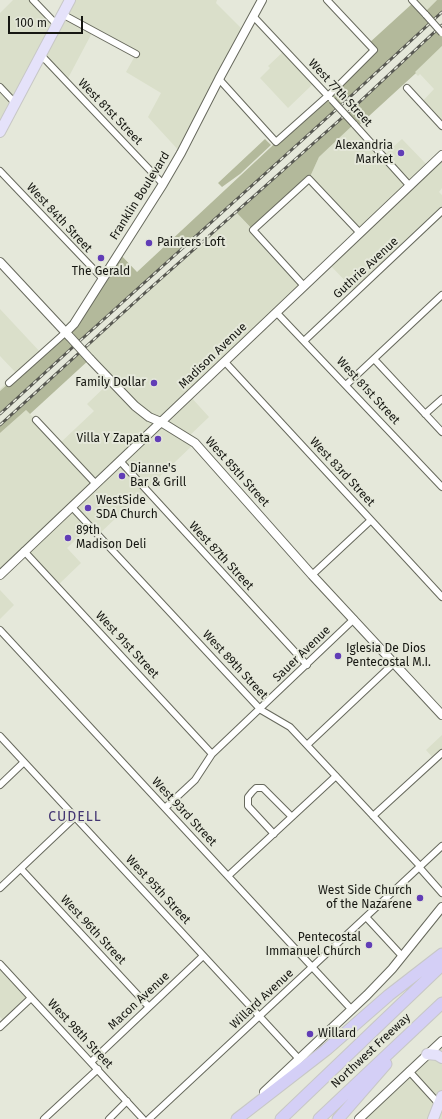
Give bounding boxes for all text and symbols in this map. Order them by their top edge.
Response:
scale bar [10,8,85,34]
text: 100 m [15,16,47,30]
street label: West 77th Street [305,56,375,130]
street label: West 81st Street [75,76,145,148]
place label: Alexandria Market [335,139,393,167]
marker: Alexandria Market [396,148,406,158]
street label: Franklin Boulevard [107,149,173,243]
street label: West 84th Street [23,180,95,256]
street label: Guthrie Avenue [331,234,401,302]
place label: Painters Loft [157,236,225,250]
marker: Painters Loft [144,238,154,248]
marker: The Gerald [96,253,106,263]
place label: The Gerald [72,265,130,279]
street label: Madison Avenue [176,320,250,392]
street label: West 81st Street [333,354,403,428]
place label: Family Dollar [75,376,146,390]
marker: Family Dollar [149,378,159,388]
place label: Villa Y Zapata [77,432,150,446]
marker: Villa Y Zapata [153,434,163,444]
street label: West 85th Street [202,434,272,510]
street label: West 83rd Street [306,434,378,510]
place label: Dianne's Bar & Grill [130,462,186,490]
marker: Dianne's Bar & Grill [117,471,127,481]
place label: WestSide SDA Church [96,494,158,522]
marker: WestSide SDA Church [83,503,93,513]
street label: West 87th Street [186,519,256,593]
place label: 89th Madison Deli [76,524,146,552]
marker: 89th Madison Deli [63,533,73,543]
street label: West 91st Street [92,609,162,681]
street label: Sauer Avenue [270,623,334,685]
street label: West 89th Street [199,627,271,703]
place label: Iglesia De Dios Pentecostal M.I. [346,642,431,670]
marker: Iglesia De Dios Pentecostal M.I. [333,651,343,661]
street label: West 93rd Street [148,775,220,849]
district label: CUDELL [48,809,102,825]
street label: West 95th Street [122,853,194,927]
place label: West Side Church of the Nazarene [318,884,412,912]
street label: West 96th Street [57,892,129,968]
marker: West Side Church of the Nazarene [415,893,425,903]
place label: Pentecostal Immanuel Church [265,931,361,959]
marker: Pentecostal Immanuel Church [364,940,374,950]
street label: Willard Avenue [227,966,297,1032]
street label: Macon Avenue [105,969,173,1033]
street label: West 98th Street [44,996,116,1072]
street label: Northwest Freeway [328,1011,414,1091]
place label: Willard [318,1027,356,1041]
marker: Willard [305,1029,315,1039]

